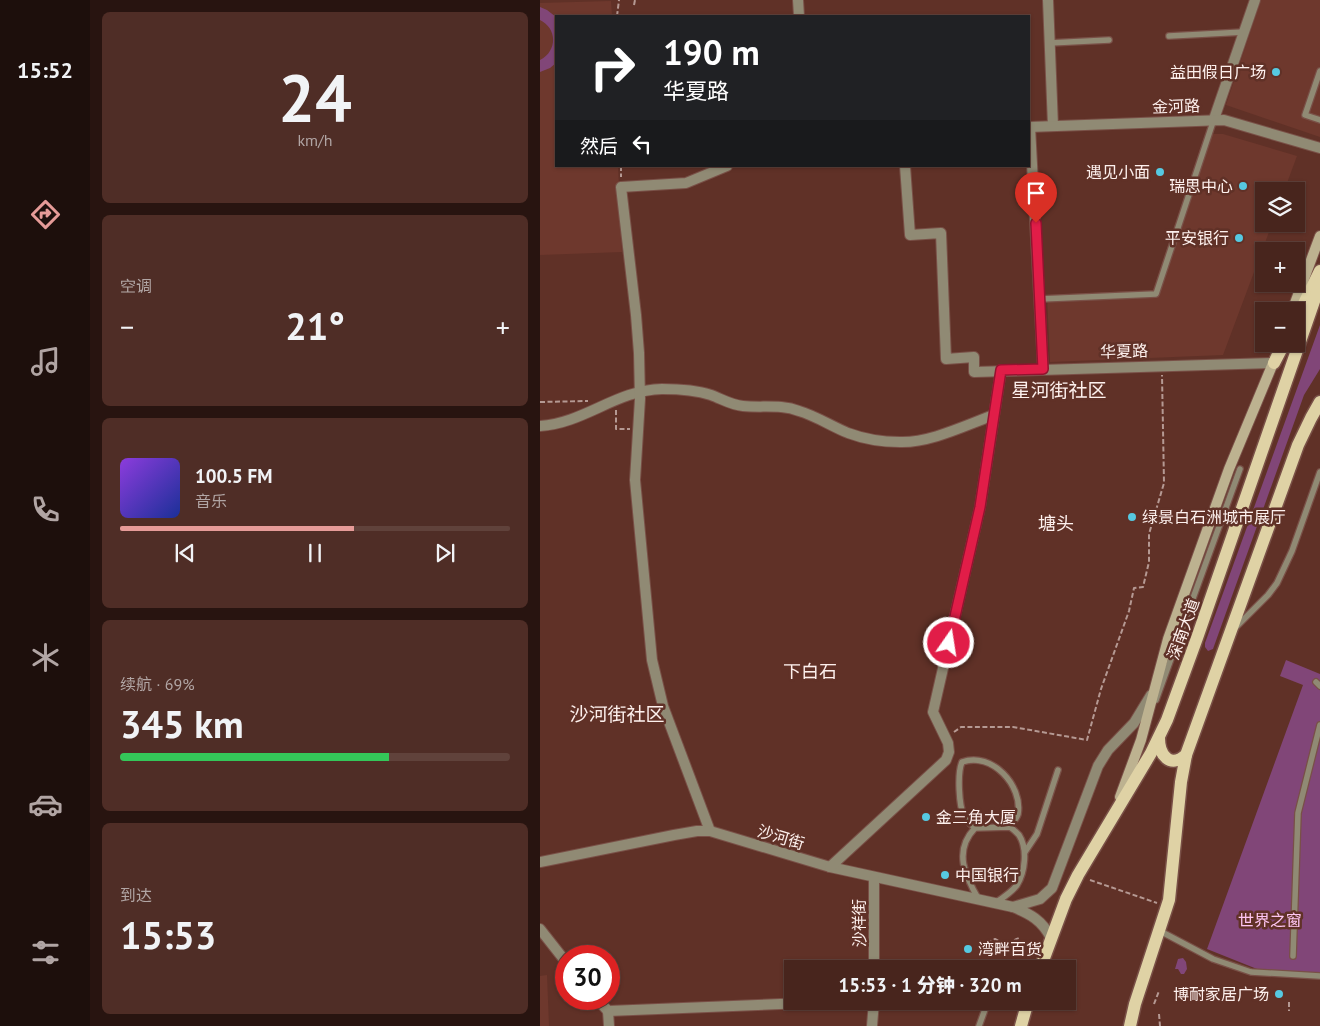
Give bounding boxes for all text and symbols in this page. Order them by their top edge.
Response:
text: 190 m [663,29,760,75]
icon: right [580,35,645,100]
text: 24 [278,55,352,139]
text: 15:52 [17,56,73,84]
place label: 益田假日广场 [1170,62,1266,82]
marker: 益田假日广场 [1270,66,1282,78]
text: 华夏路 [663,77,729,105]
street label: 金河路 [1152,95,1200,117]
text: km/h [297,130,333,150]
icon: left [628,130,656,158]
text: 然后 [580,134,618,158]
place label: 遇见小面 [1086,162,1150,182]
marker: 遇见小面 [1154,166,1166,178]
pin [1015,172,1057,223]
place label: 瑞思中心 [1169,176,1233,196]
icon: arrive [1022,179,1050,207]
marker: 瑞思中心 [1237,180,1249,192]
map controls [1255,182,1305,352]
button: layers [1255,182,1305,232]
icon: directions [28,197,63,232]
place label: 平安银行 [1165,228,1229,248]
marker: 平安银行 [1233,232,1245,244]
button: + [1255,242,1305,292]
text: 空调 [120,276,152,296]
text: 21° [285,301,345,350]
button: − [1255,302,1305,352]
text: − [120,308,134,345]
text: + [496,308,510,345]
street label: 华夏路 [1100,340,1148,362]
icon: music [28,344,63,379]
district label: 星河街社区 [1011,378,1107,402]
text: 100.5 FM [195,464,272,488]
text: 音乐 [195,491,227,511]
icon: phone [28,492,63,527]
place label: 绿景白石洲城市展厅 [1142,507,1286,527]
marker: 绿景白石洲城市展厅 [1126,511,1138,523]
district label: 塘头 [1038,512,1074,535]
icon: previous [171,539,199,567]
icon: pause [301,539,329,567]
icon: next [431,539,459,567]
street label: 深南大道 [1163,596,1203,662]
position arrow [922,616,974,668]
icon: climate [28,640,63,675]
district label: 下白石 [783,660,837,683]
text: 续航 · 69% [120,674,195,694]
text: 345 km [120,699,244,748]
district label: 沙河街社区 [569,702,665,726]
icon: car [28,787,63,822]
place label: 金三角大厦 [936,807,1016,827]
marker: 金三角大厦 [920,811,932,823]
street label: 沙河街 [755,820,807,854]
place label: 中国银行 [955,865,1019,885]
marker: 中国银行 [939,869,951,881]
text: 到达 [120,885,152,905]
street label: 沙祥街 [849,899,869,947]
text: 15:53 [120,910,216,959]
park label: 世界之窗 [1238,910,1302,930]
icon: filters [28,935,63,970]
place label: 湾畔百货 [978,939,1042,959]
marker: 湾畔百货 [962,943,974,955]
speed limit sign: 30 [555,945,620,1010]
text: 15:53 · 1 分钟 · 320 m [838,973,1022,997]
place label: 博耐家居广场 [1173,984,1269,1004]
marker: 博耐家居广场 [1273,988,1285,1000]

